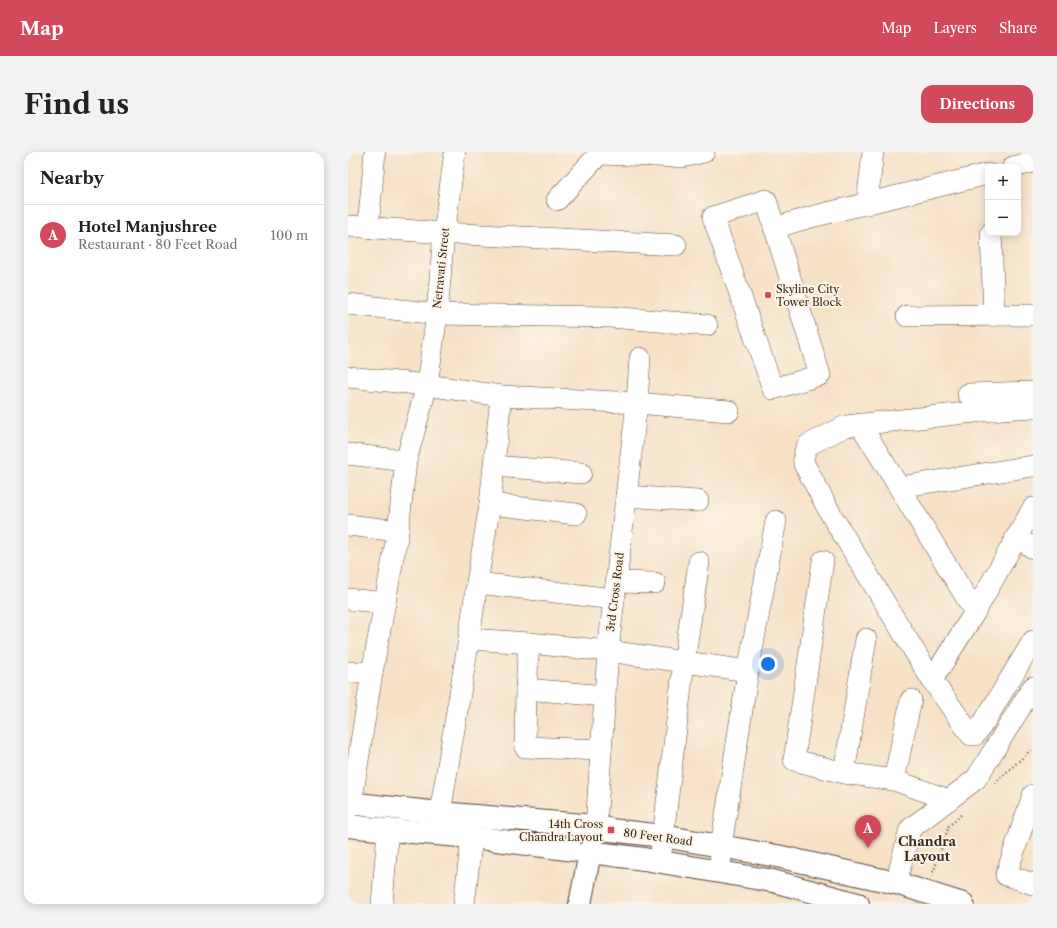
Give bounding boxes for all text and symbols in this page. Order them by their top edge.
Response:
text: Map [20,17,64,40]
text: Map [881,19,911,37]
text: Layers [933,19,977,37]
text: Share [999,19,1037,37]
button: Directions [921,85,1033,123]
text: Find us [24,87,129,121]
map controls [985,164,1021,236]
button: + [985,164,1021,200]
text: Nearby [40,168,104,188]
button: − [985,200,1021,236]
text: Hotel Manjushree [78,217,217,236]
text: A [48,227,58,243]
text: 100 m [270,227,308,243]
street label: Netravati Street [430,227,452,309]
text: Restaurant · 80 Feet Road [78,236,237,252]
place label: Skyline City Tower Block [776,282,842,309]
marker: Skyline City Tower Block [763,290,773,300]
street label: 3rd Cross Road [603,551,627,632]
your location [758,654,778,674]
pin: A [855,815,881,848]
place label: 14th Cross Chandra Layout [519,817,603,844]
marker: 14th Cross Chandra Layout [606,825,616,835]
street label: 80 Feet Road [623,825,694,849]
district label: Chandra Layout [898,833,957,864]

